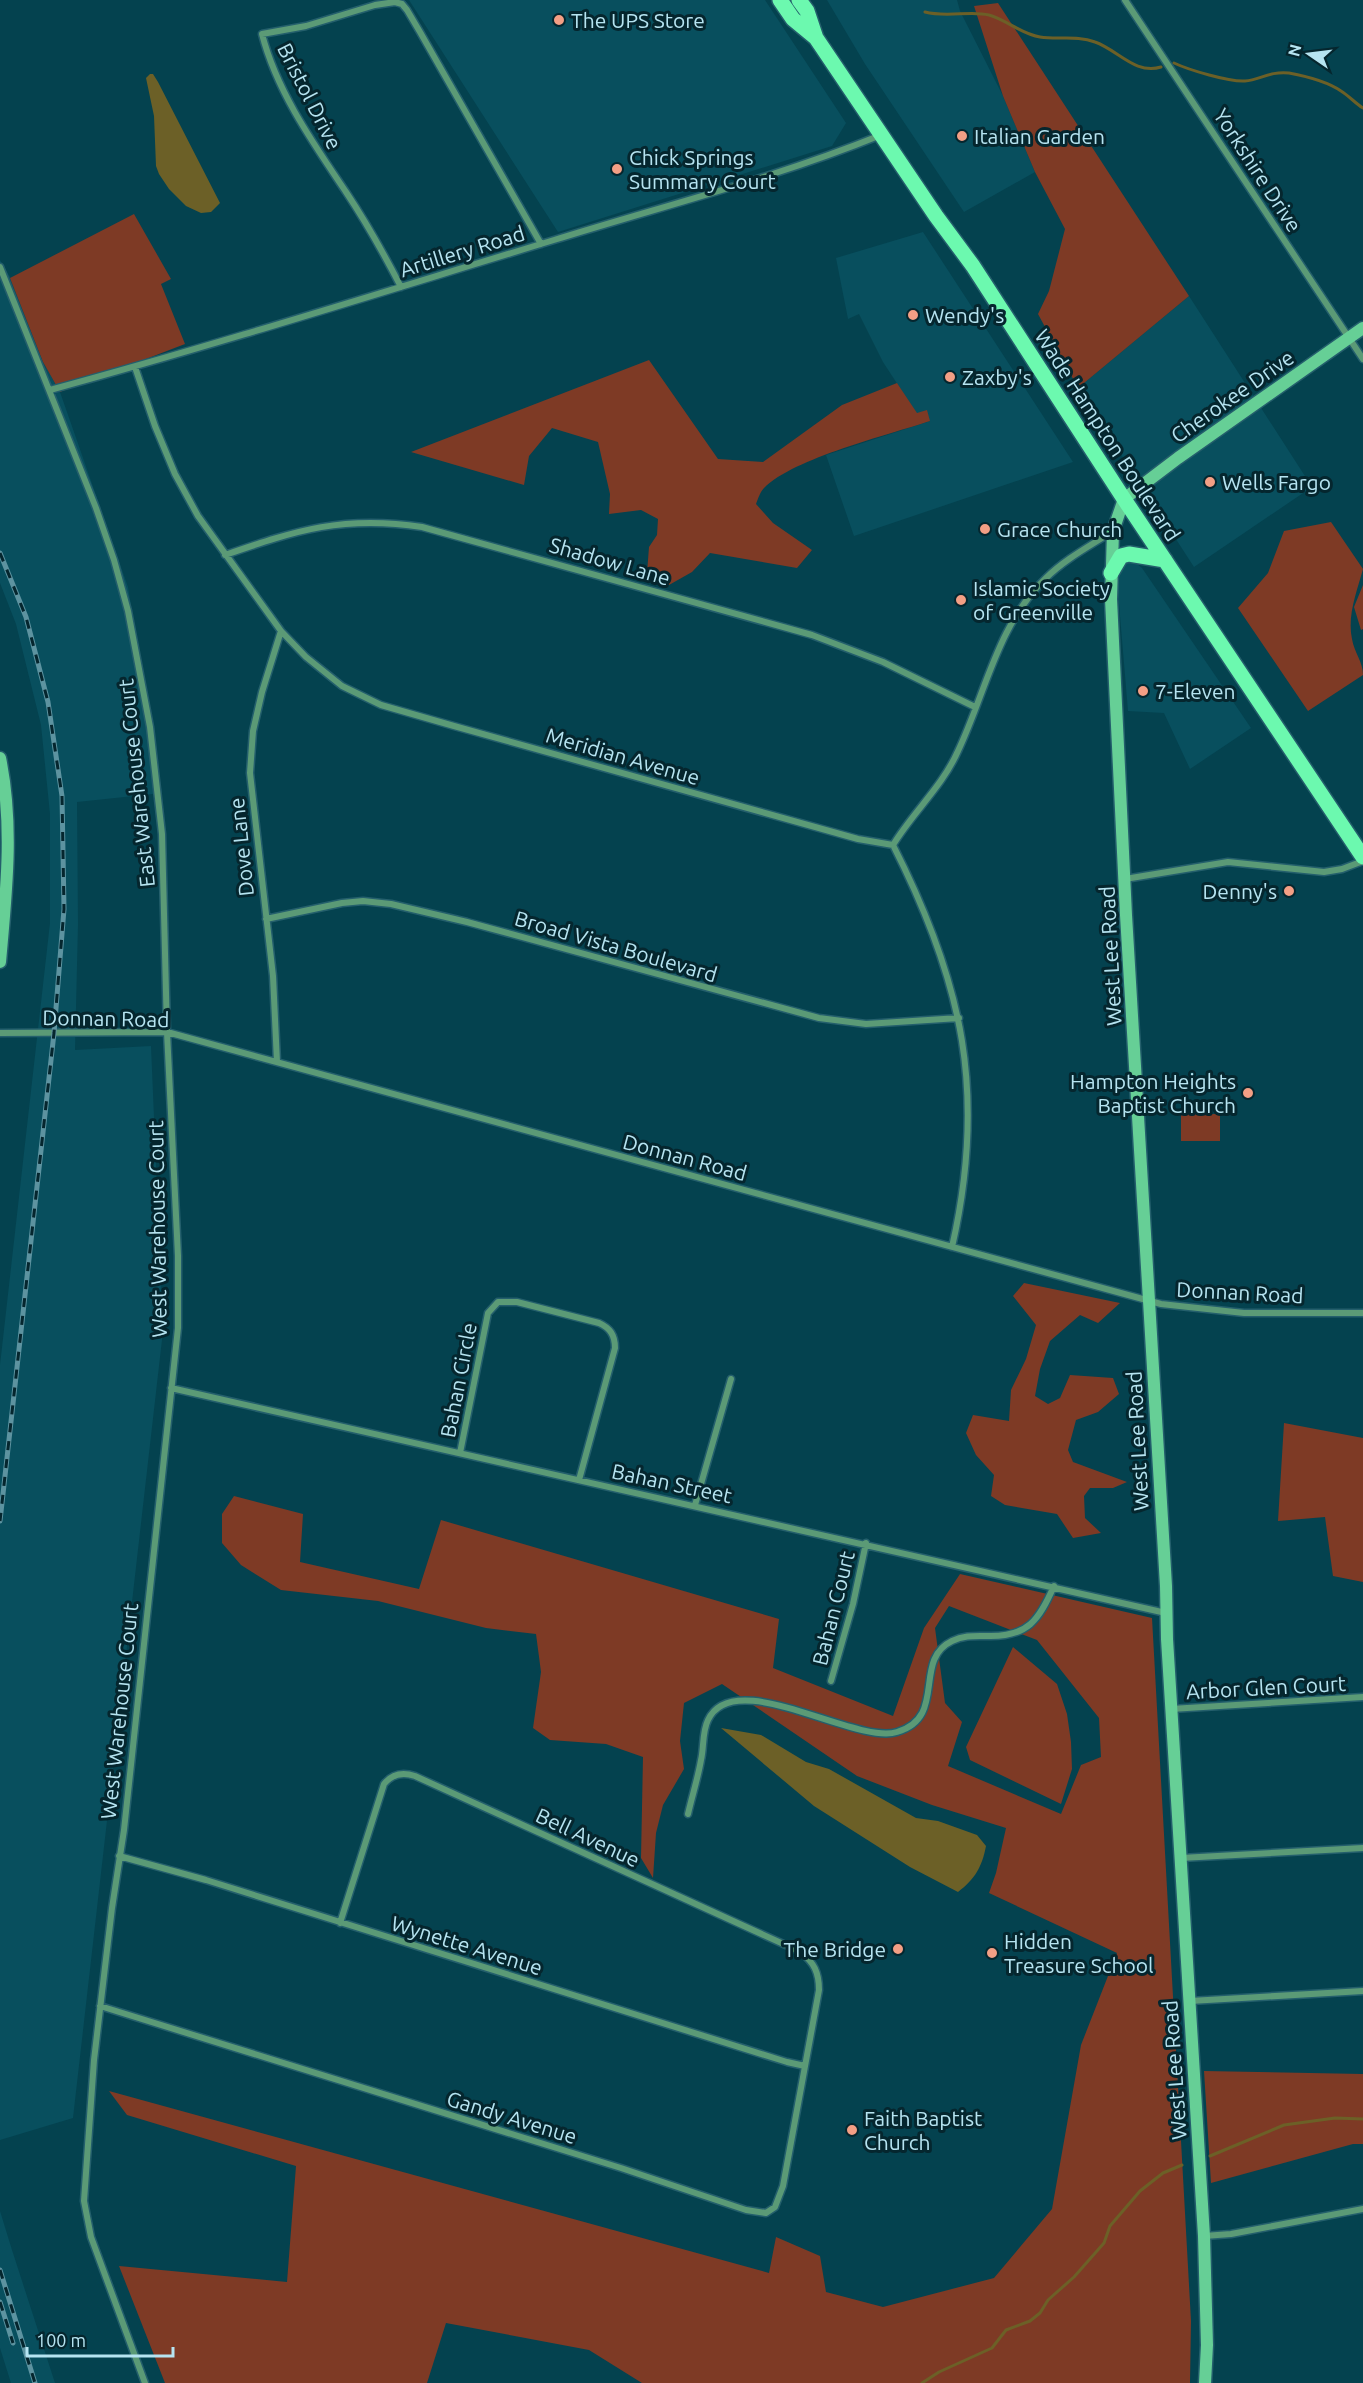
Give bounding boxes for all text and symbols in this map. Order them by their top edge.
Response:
place label: The UPS Store [571,8,705,32]
marker: The UPS Store [552,13,566,27]
north arrow [1279,24,1339,84]
street label: Bristol Drive [273,39,347,153]
text: N [1284,42,1305,58]
street label: Yorkshire Drive [1209,104,1307,236]
place label: Italian Garden [974,124,1105,148]
marker: Italian Garden [955,129,969,143]
place label: Chick Springs Summary Court [629,145,776,193]
marker: Chick Springs Summary Court [610,162,624,176]
street label: Artillery Road [397,221,527,281]
place label: Wendy's [925,303,1004,327]
marker: Wendy's [906,308,920,322]
street label: Wade Hampton Boulevard [1031,325,1185,545]
street label: Cherokee Drive [1166,345,1298,447]
place label: Zaxby's [962,365,1032,389]
marker: Zaxby's [943,370,957,384]
place label: Wells Fargo [1222,470,1331,494]
marker: Wells Fargo [1203,475,1217,489]
place label: Grace Church [997,517,1122,541]
marker: Grace Church [978,522,992,536]
street label: Shadow Lane [547,532,673,590]
place label: Islamic Society of Greenville [973,576,1110,624]
marker: Islamic Society of Greenville [954,593,968,607]
street label: East Warehouse Court [113,678,159,888]
place label: 7-Eleven [1155,679,1236,703]
marker: 7-Eleven [1136,684,1150,698]
street label: Meridian Avenue [543,723,703,789]
street label: Dove Lane [224,797,258,897]
place label: Denny's [1202,879,1277,903]
marker: Denny's [1282,884,1296,898]
street label: West Lee Road [1094,885,1126,1027]
street label: Broad Vista Boulevard [512,906,720,986]
street label: Donnan Road [42,1005,170,1031]
place label: Hampton Heights Baptist Church [1070,1069,1236,1117]
marker: Hampton Heights Baptist Church [1241,1086,1255,1100]
street label: West Warehouse Court [143,1120,171,1338]
street label: Donnan Road [621,1129,749,1185]
street label: Donnan Road [1176,1277,1304,1307]
street label: Bahan Circle [435,1321,481,1439]
street label: West Lee Road [1121,1370,1153,1512]
street label: Bahan Street [610,1459,734,1507]
street label: Bahan Court [807,1548,859,1668]
street label: West Warehouse Court [96,1602,142,1820]
street label: Arbor Glen Court [1185,1671,1347,1703]
street label: Bell Avenue [532,1803,644,1871]
street label: Wynette Avenue [389,1911,545,1979]
place label: Hidden Treasure School [1004,1929,1154,1977]
place label: The Bridge [784,1937,886,1961]
marker: The Bridge [891,1942,905,1956]
marker: Hidden Treasure School [985,1946,999,1960]
street label: West Lee Road [1157,1999,1191,2141]
street label: Gandy Avenue [444,2086,580,2148]
place label: Faith Baptist Church [864,2106,982,2154]
marker: Faith Baptist Church [845,2123,859,2137]
scale bar [27,2320,172,2358]
text: 100 m [36,2330,86,2350]

